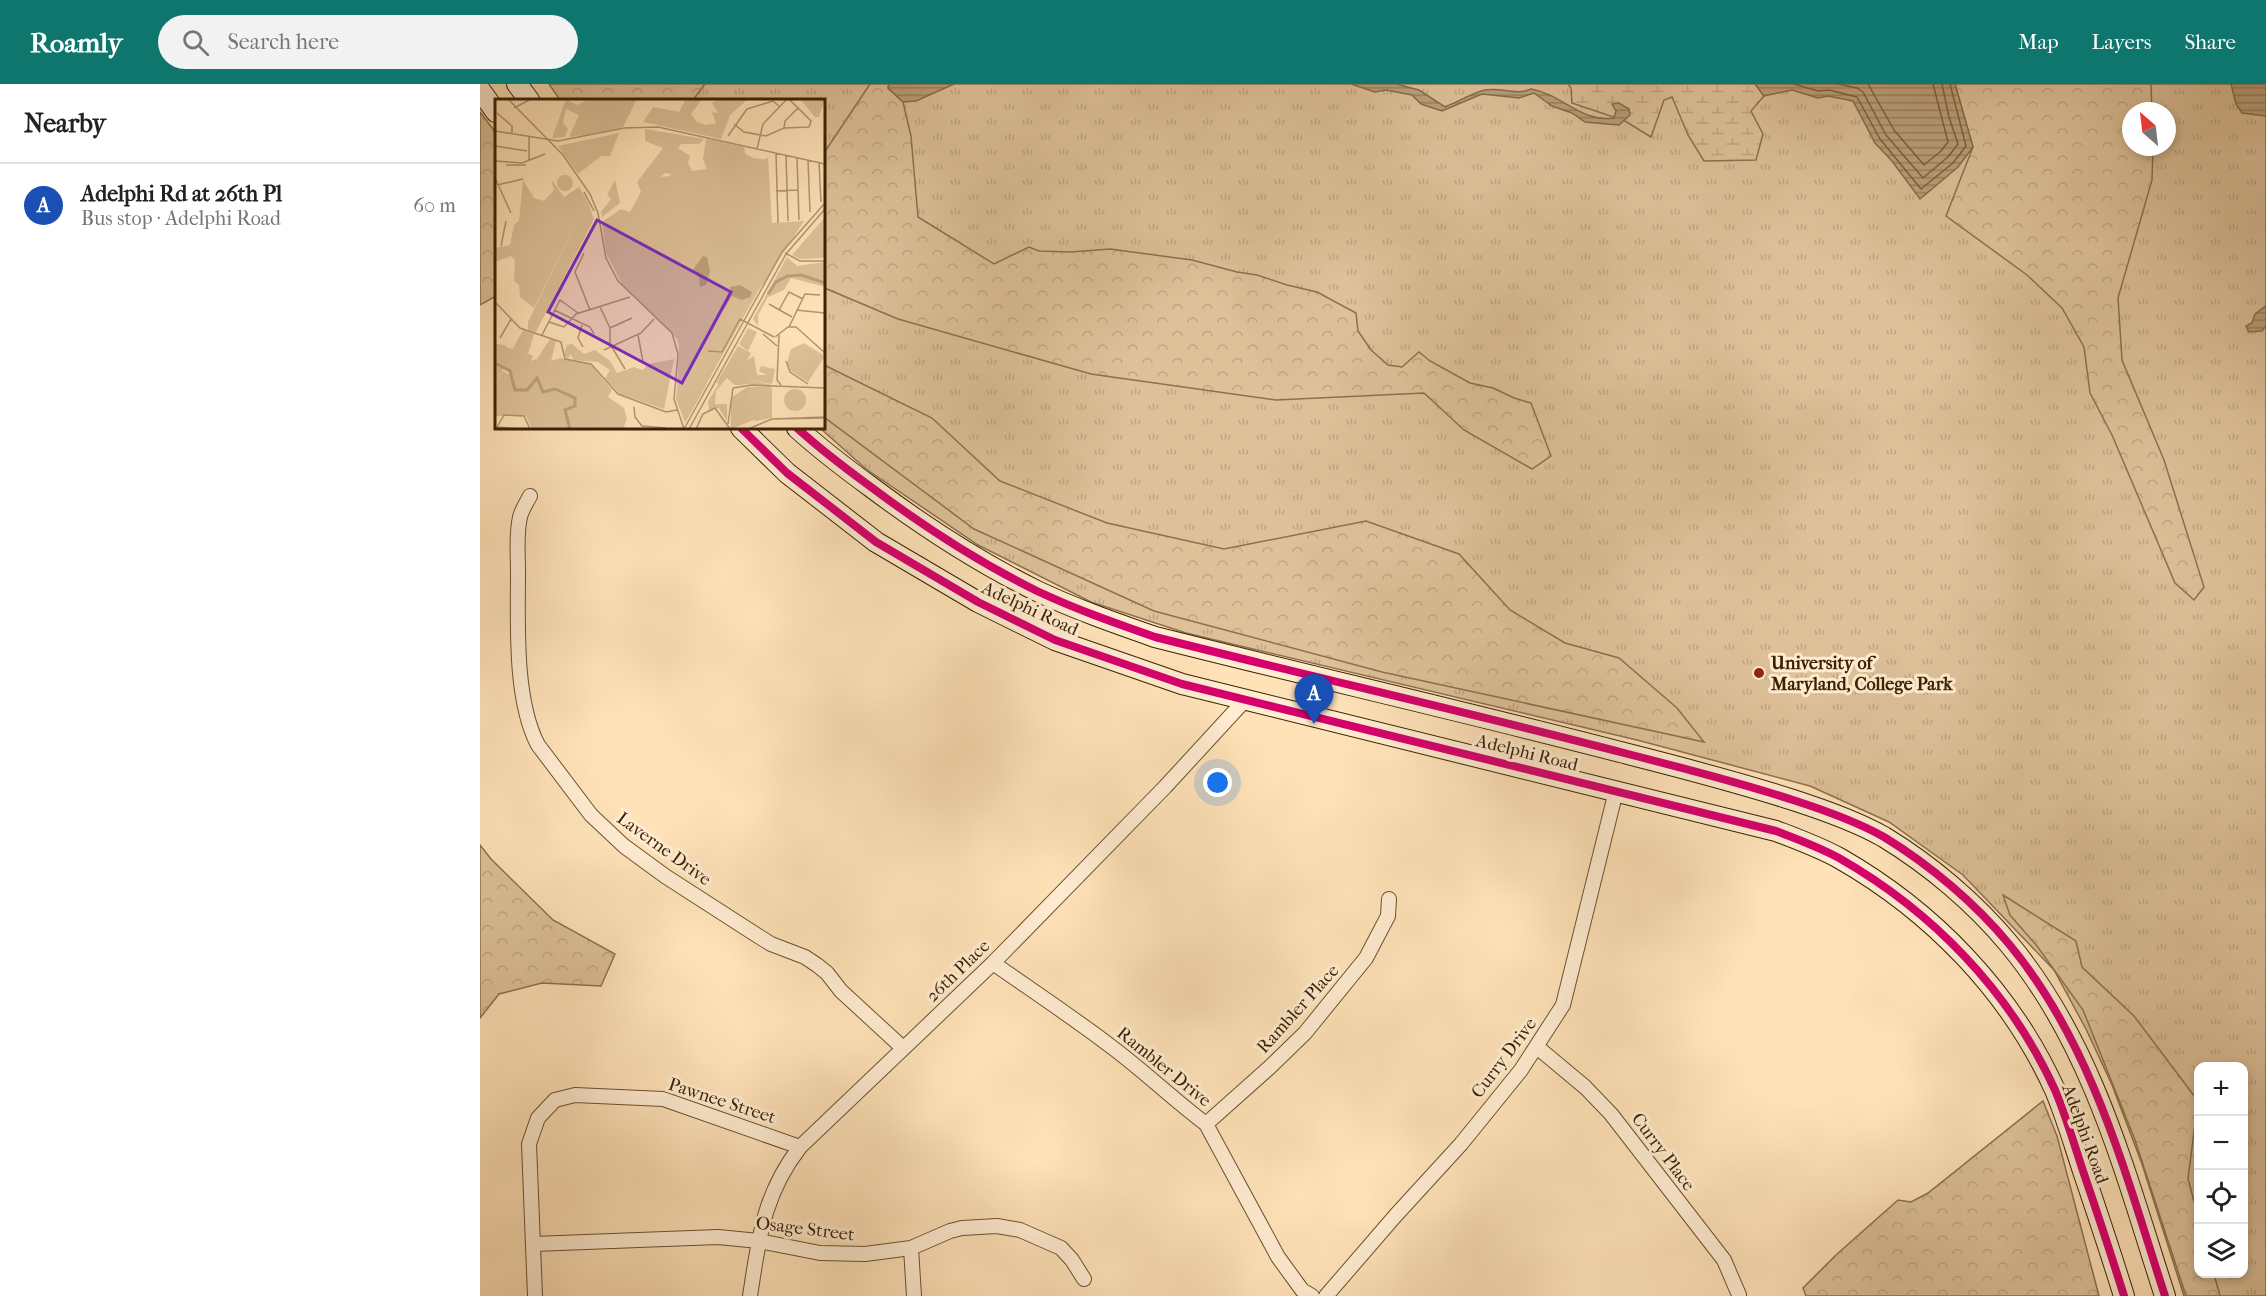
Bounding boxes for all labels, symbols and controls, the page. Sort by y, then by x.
search box [158,15,578,69]
text: Roamly [30,26,122,59]
icon: search [179,26,212,59]
text: Search here [227,29,339,55]
text: Map [2018,30,2059,54]
text: Layers [2092,30,2151,54]
text: Share [2184,30,2236,54]
inset map [495,99,825,429]
north arrow [2122,102,2176,156]
text: Nearby [24,108,106,139]
text: Adelphi Rd at 26th Pl [81,181,282,207]
text: A [37,194,50,217]
text: 60 m [413,194,456,217]
text: Bus stop · Adelphi Road [81,207,281,230]
street label: Adelphi Road [977,577,1082,641]
place label: University of Maryland, College Park [1770,653,1953,695]
marker: University of Maryland, College Park [1752,666,1766,680]
pin: A [1294,674,1334,724]
street label: Adelphi Road [1473,730,1580,776]
your location [1203,768,1232,797]
street label: Laverne Drive [613,808,715,890]
street label: 26th Place [922,935,994,1006]
street label: Rambler Place [1253,960,1343,1058]
street label: Curry Drive [1467,1014,1541,1102]
street label: Rambler Drive [1113,1023,1215,1111]
map controls [2194,1062,2248,1278]
button: + [2194,1062,2248,1116]
street label: Pawnee Street [666,1074,779,1128]
street label: Adelphi Road [2057,1080,2113,1187]
street label: Curry Place [1627,1109,1699,1195]
button: − [2194,1116,2248,1170]
button: locate [2194,1170,2248,1224]
street label: Osage Street [755,1213,856,1246]
button: layers [2194,1224,2248,1278]

